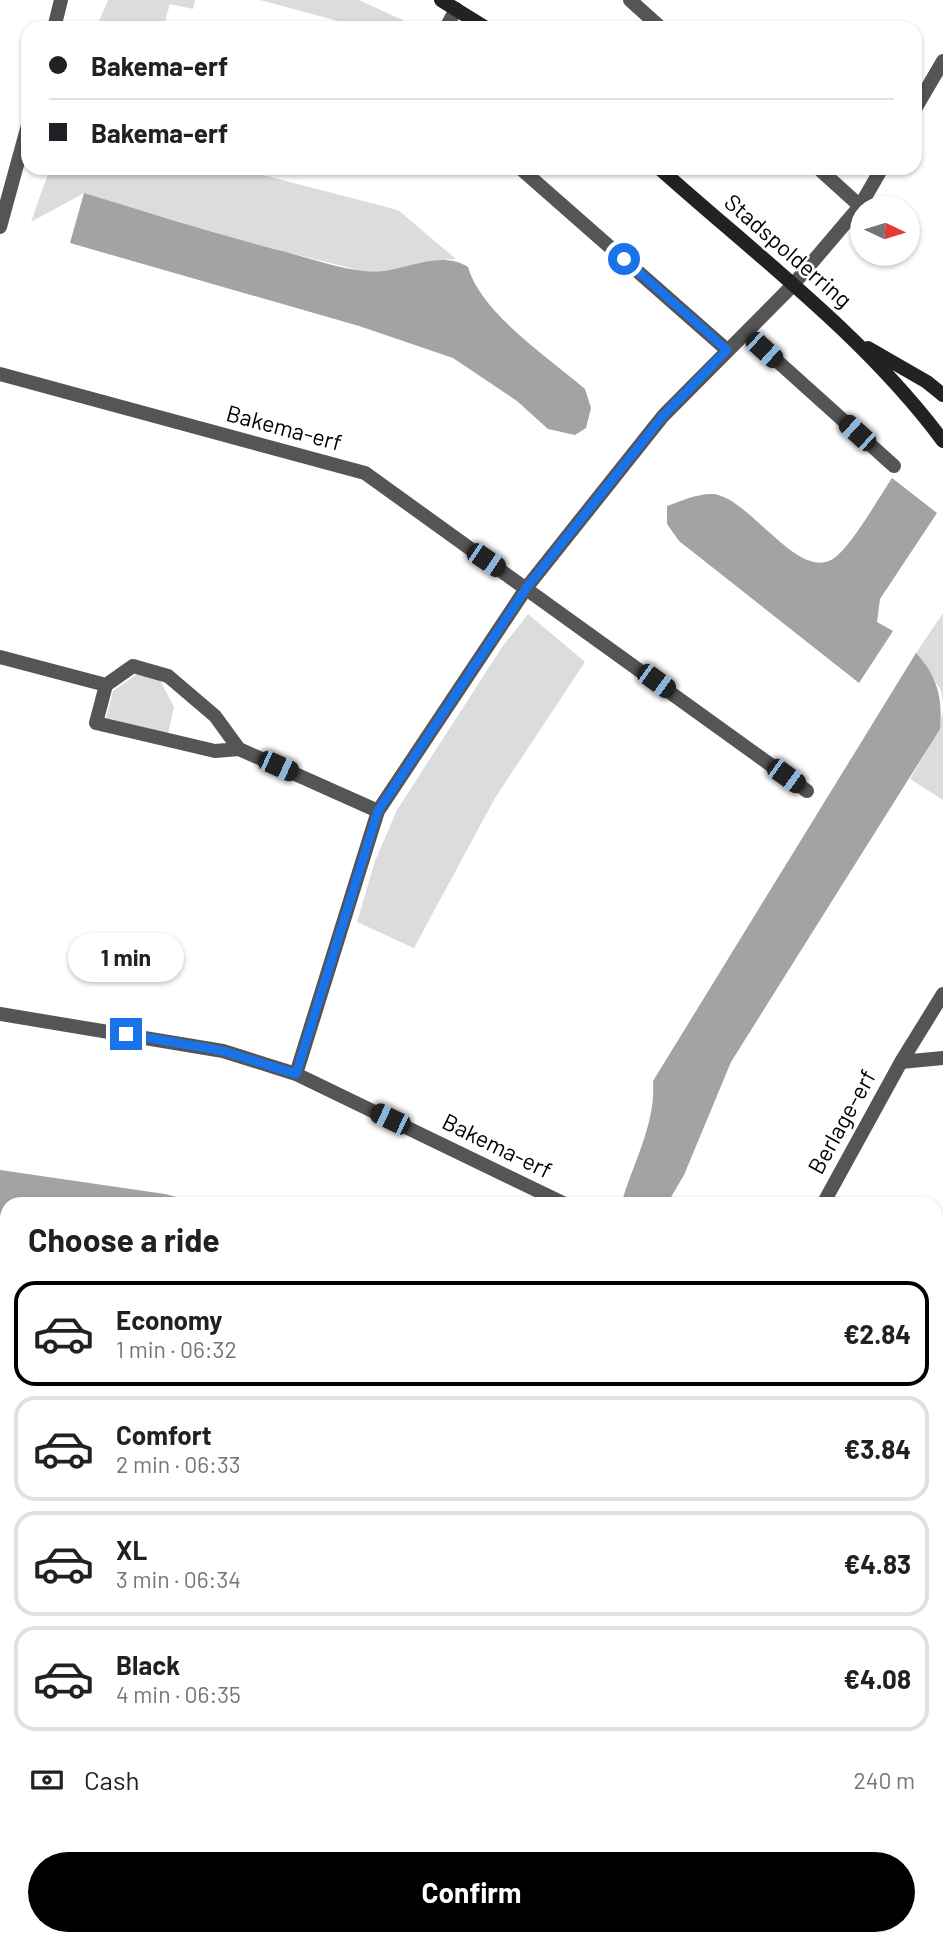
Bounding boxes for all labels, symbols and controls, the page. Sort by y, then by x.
text: Bakema-erf [91,50,228,81]
text: Bakema-erf [91,117,228,148]
street label: Stadspolderring [719,187,858,313]
north arrow [850,196,920,266]
map controls [850,196,920,266]
route start [608,243,640,275]
car [742,328,787,372]
street label: Bakema-erf [223,398,345,456]
car [835,411,880,455]
car [463,540,510,580]
car [633,660,680,702]
car [255,748,302,784]
car [763,755,810,797]
callout: 1 min [68,932,184,982]
text: 1 min [101,943,151,971]
route end [110,1018,142,1050]
street label: Berlage-erf [801,1064,881,1179]
car [367,1100,414,1138]
street label: Bakema-erf [438,1107,557,1184]
text: Choose a ride [28,1220,220,1258]
icon: car [32,1302,95,1365]
text: Economy [116,1304,222,1335]
text: €2.84 [843,1318,911,1349]
text: 1 min · 06:32 [116,1335,237,1363]
icon: car [32,1417,95,1480]
text: Comfort [116,1419,212,1450]
text: €3.84 [844,1433,911,1464]
text: 2 min · 06:33 [116,1450,241,1478]
icon: car [32,1532,95,1595]
text: XL [116,1534,147,1565]
text: €4.83 [844,1548,911,1579]
text: 3 min · 06:34 [116,1565,241,1593]
icon: car [32,1647,95,1710]
text: Black [116,1649,180,1680]
text: €4.08 [844,1663,911,1694]
text: 4 min · 06:35 [116,1680,241,1708]
icon: cash [28,1761,66,1799]
text: Cash [84,1764,139,1795]
text: 240 m [853,1766,915,1794]
button: Confirm [28,1852,915,1932]

